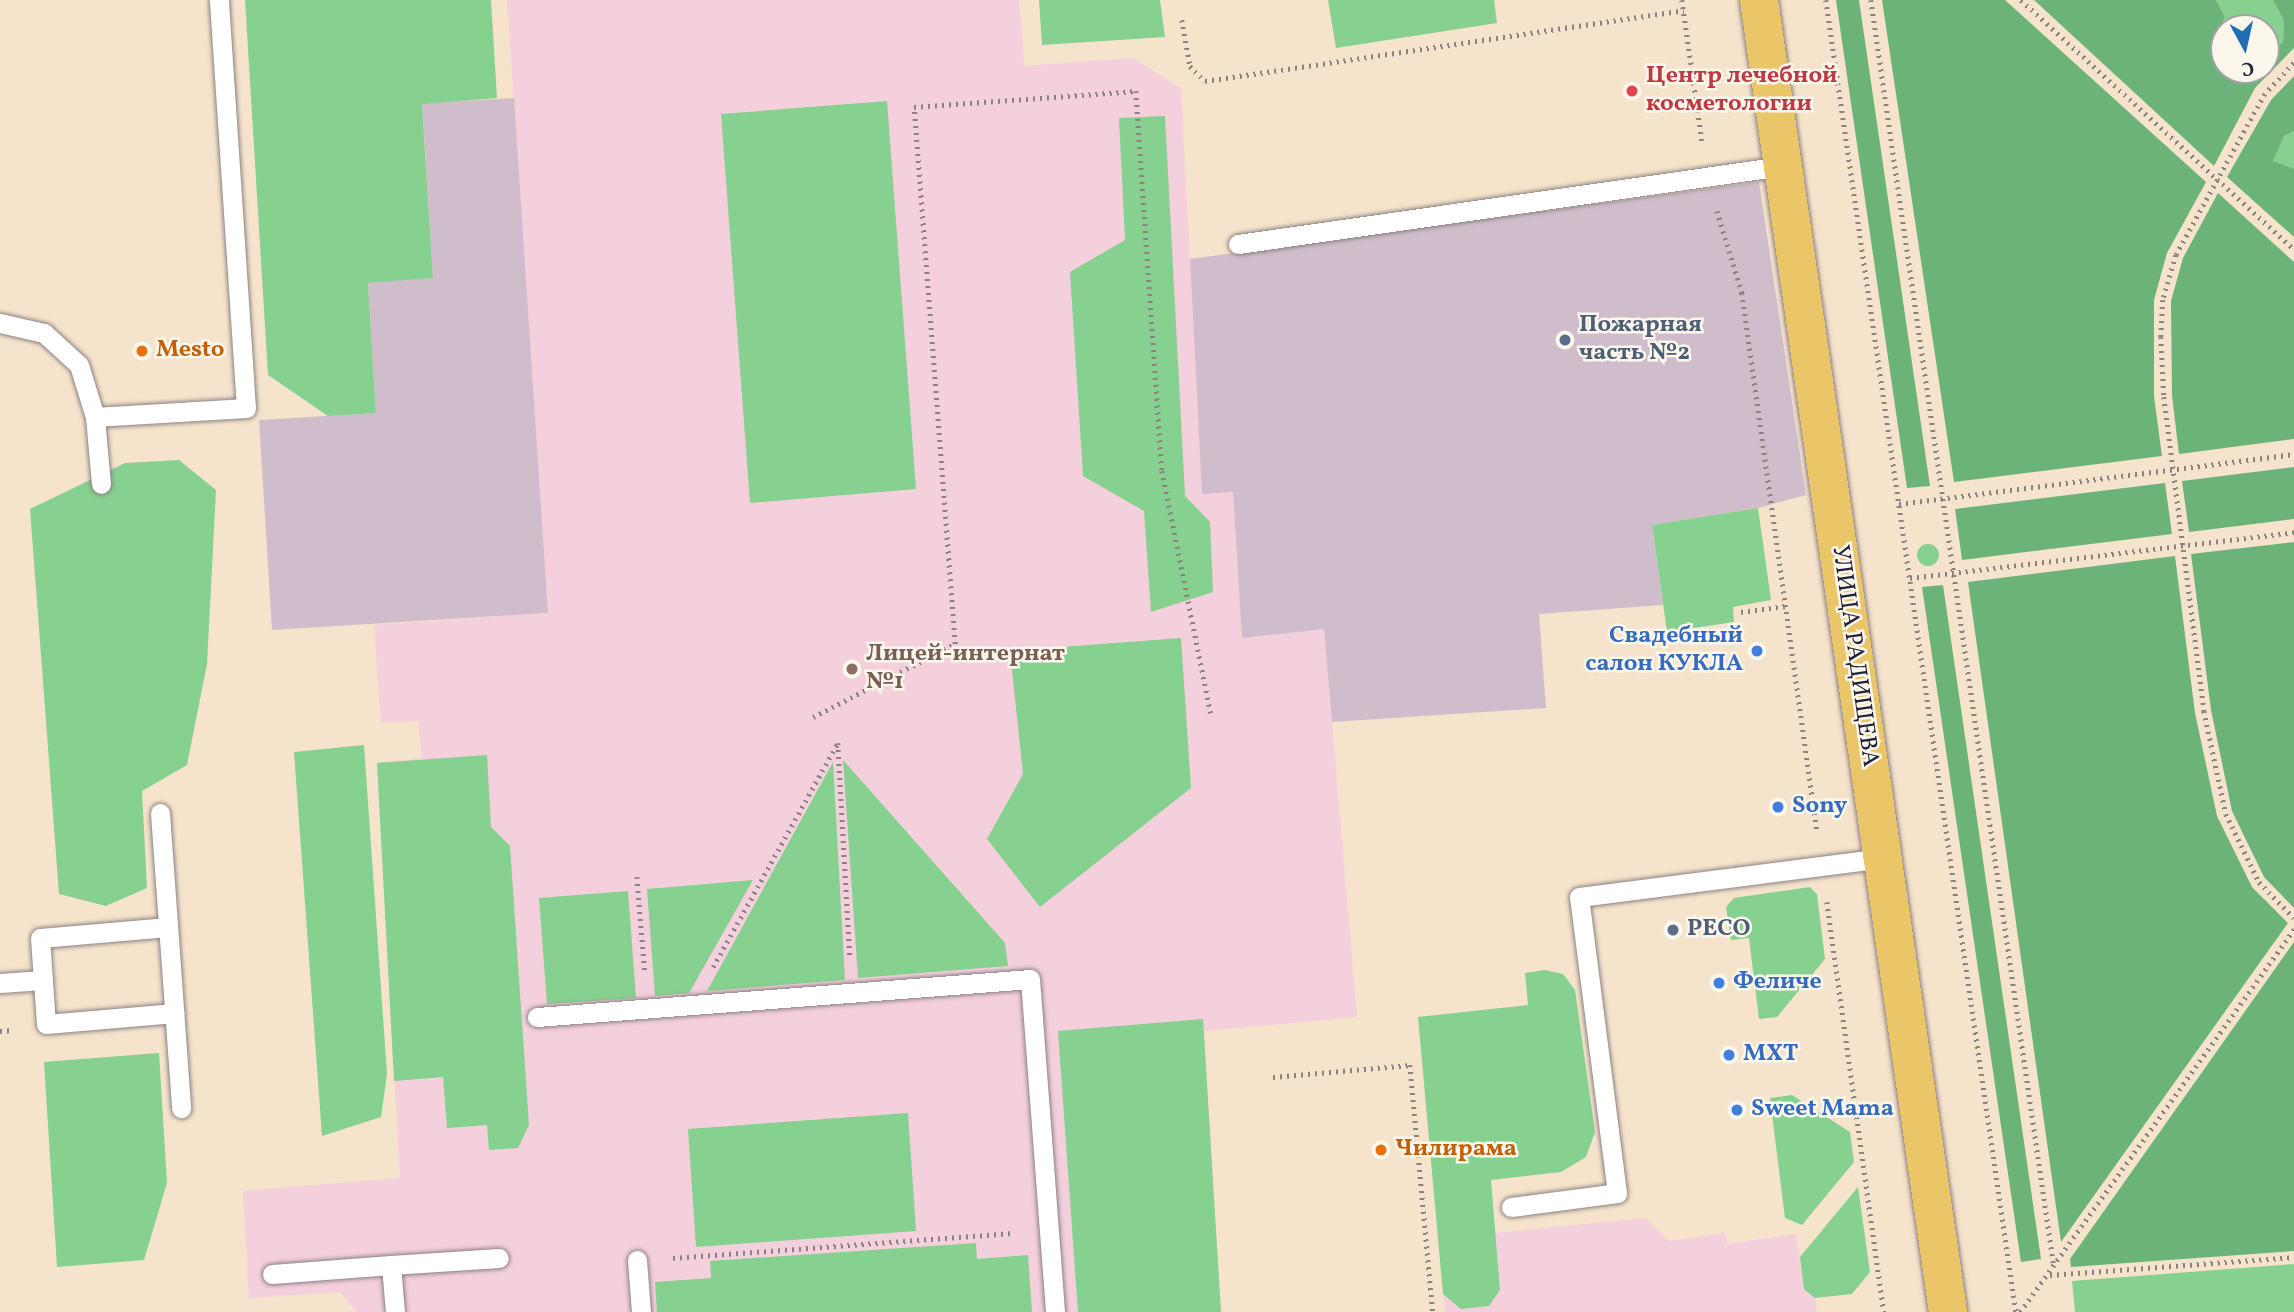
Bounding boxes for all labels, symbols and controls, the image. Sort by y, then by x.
north arrow [2210,14,2280,84]
text: С [2240,54,2256,82]
place label: Центр лечебной косметологии [1646,63,1837,119]
marker: Центр лечебной косметологии [1624,83,1640,99]
place label: Пожарная часть №2 [1579,312,1702,368]
marker: Пожарная часть №2 [1557,332,1573,348]
place label: Mesto [156,337,225,365]
marker: Mesto [134,343,150,359]
street label: УЛИЦА РАДИЩЕВА [1824,543,1884,769]
place label: Свадебный салон КУКЛА [1585,623,1743,679]
place label: Лицей-интернат №1 [866,641,1065,697]
marker: Свадебный салон КУКЛА [1749,643,1765,659]
marker: Лицей-интернат №1 [844,661,860,677]
place label: Sony [1792,793,1847,821]
marker: Sony [1770,799,1786,815]
place label: РЕСО [1687,916,1750,944]
marker: РЕСО [1665,922,1681,938]
place label: Феличе [1733,969,1822,997]
marker: Феличе [1711,975,1727,991]
place label: MXT [1743,1041,1798,1069]
marker: MXT [1721,1047,1737,1063]
place label: Sweet Mama [1751,1096,1894,1124]
marker: Sweet Mama [1729,1102,1745,1118]
place label: Чилирама [1395,1136,1517,1164]
marker: Чилирама [1373,1142,1389,1158]

